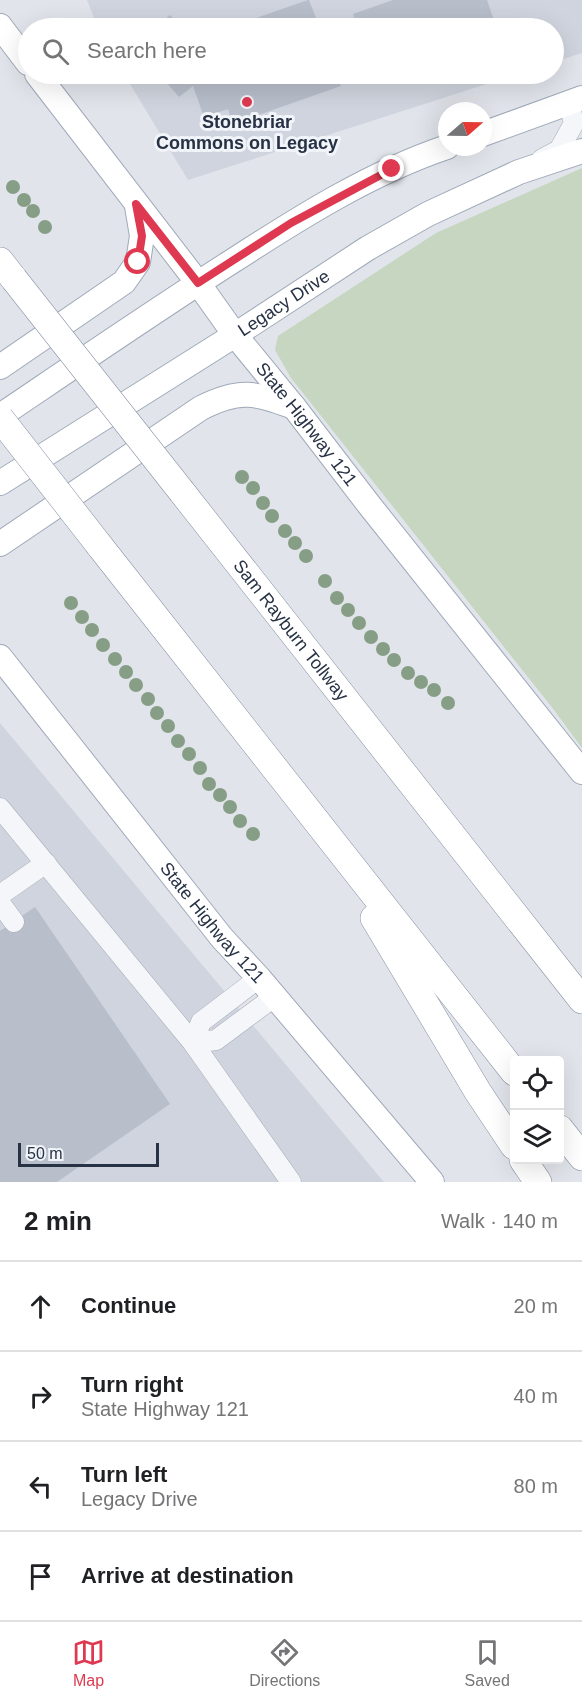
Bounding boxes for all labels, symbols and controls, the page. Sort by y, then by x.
search box [18,18,564,84]
icon: search [39,35,72,68]
text: Search here [87,38,207,63]
marker: Stonebriar Commons on Legacy [240,95,254,109]
north arrow [438,102,492,156]
place label: Stonebriar Commons on Legacy [156,112,338,153]
route end [378,155,404,181]
route start [124,248,150,274]
street label: Legacy Drive [234,266,333,340]
street label: State Highway 121 [252,359,361,490]
street label: Sam Rayburn Tollway [229,556,353,705]
street label: State Highway 121 [156,858,268,987]
map controls [510,1056,564,1164]
button: locate [510,1056,564,1110]
button: layers [510,1110,564,1164]
scale bar [18,1140,159,1168]
text: 50 m [27,1145,63,1162]
text: 2 min [24,1206,92,1236]
text: Walk · 140 m [441,1210,558,1232]
icon: ahead [24,1290,57,1323]
text: Continue [81,1293,176,1318]
text: 20 m [514,1295,558,1317]
text: Turn right [81,1372,183,1397]
icon: right [24,1380,57,1413]
text: 40 m [514,1385,558,1407]
text: State Highway 121 [81,1398,249,1420]
text: Turn left [81,1462,167,1487]
icon: left [24,1470,57,1503]
text: 80 m [514,1475,558,1497]
text: Legacy Drive [81,1488,198,1510]
icon: arrive [24,1560,57,1593]
text: Arrive at destination [81,1563,294,1588]
tab: Map [72,1636,105,1690]
tab: Directions [249,1636,320,1690]
tab: Saved [465,1636,510,1690]

